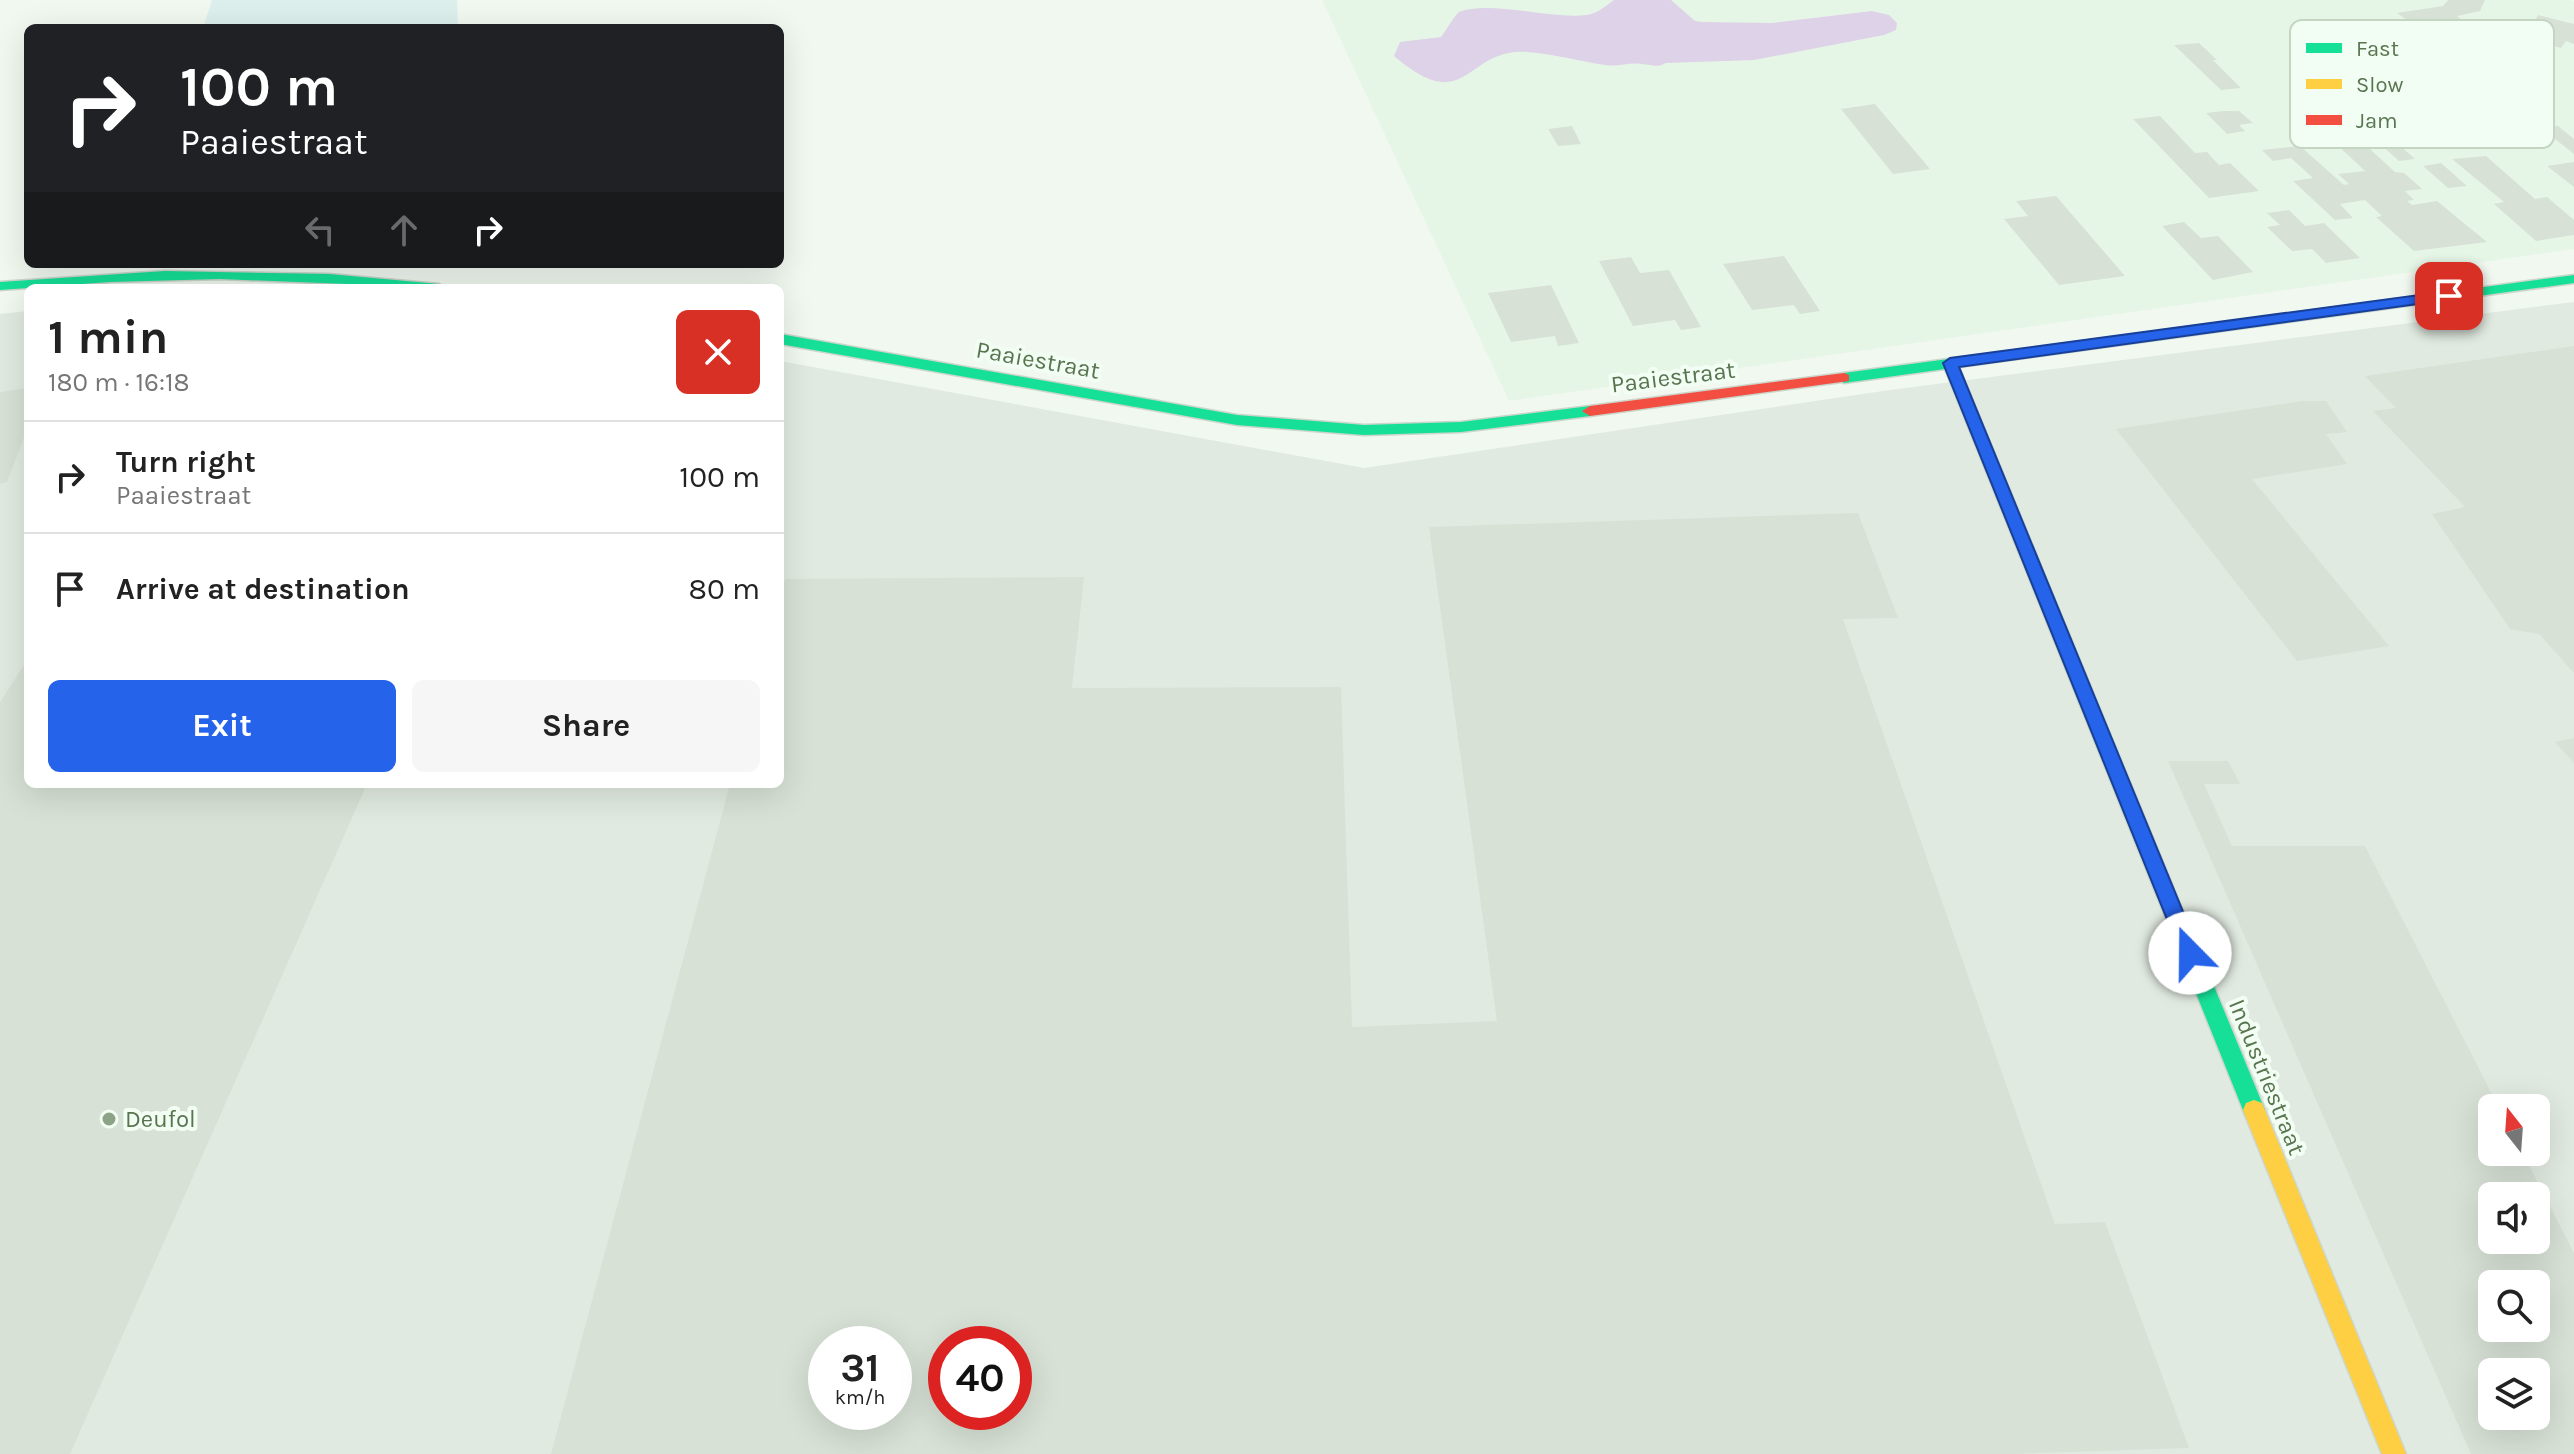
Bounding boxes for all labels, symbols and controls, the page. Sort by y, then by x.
legend [2290,20,2554,148]
text: Fast [2356,36,2399,62]
text: 100 m [180,54,338,119]
icon: right [48,56,152,160]
text: Slow [2356,72,2403,98]
text: Jam [2356,108,2398,134]
text: Paaiestraat [180,121,367,163]
icon: left [298,208,342,252]
icon: ahead [382,208,426,252]
icon: right [466,208,510,252]
pin [2415,262,2483,330]
icon: arrive [2427,274,2471,318]
text: 1 min [48,309,168,365]
button: close [676,310,760,394]
street label: Paaiestraat [974,335,1102,385]
street label: Paaiestraat [1609,355,1737,399]
text: 180 m · 16:18 [48,367,190,398]
text: Turn right [116,444,256,480]
icon: right [48,455,92,499]
text: 100 m [679,459,760,495]
text: Paaiestraat [116,480,251,511]
icon: arrive [48,567,92,611]
text: Arrive at destination [116,571,410,607]
text: 80 m [689,571,760,607]
button: Exit [48,680,396,772]
button: Share [412,680,760,772]
position arrow [2148,911,2232,995]
street label: Industriestraat [2223,995,2311,1159]
north arrow [2478,1094,2550,1166]
map controls [2478,1094,2550,1430]
place label: Deufol [125,1105,196,1133]
marker: Deufol [100,1110,118,1128]
button: sound [2478,1182,2550,1254]
button: search [2478,1270,2550,1342]
speed limit sign: 40 [928,1326,1032,1430]
text: 31 [840,1344,880,1391]
button: layers [2478,1358,2550,1430]
text: km/h [835,1386,885,1409]

